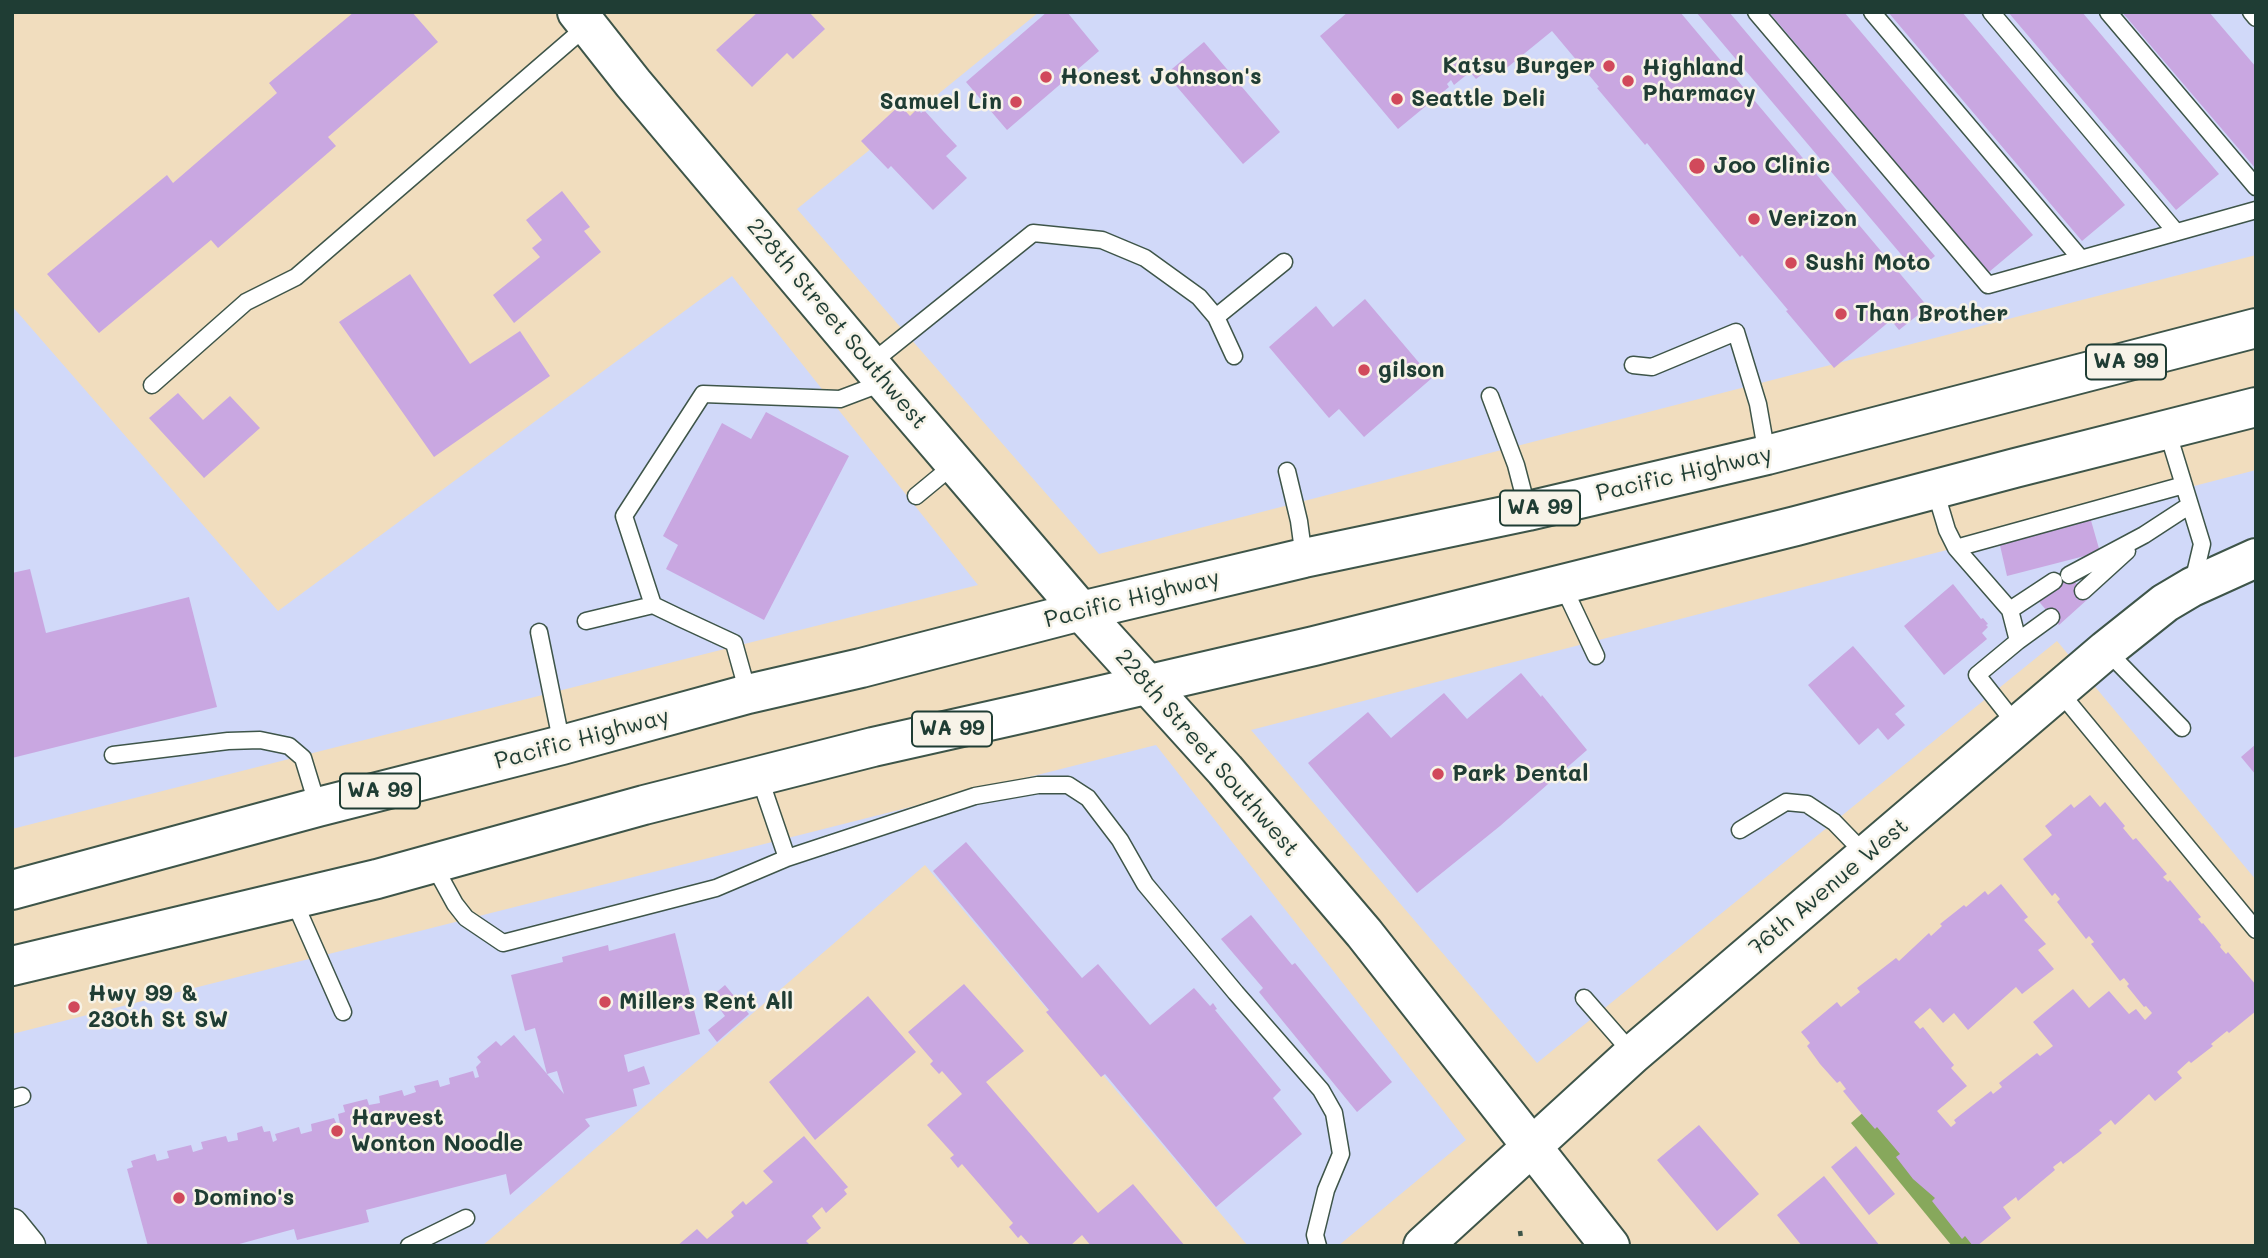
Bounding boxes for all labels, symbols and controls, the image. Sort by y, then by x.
place label: Katsu Burger [1442,52,1595,80]
place label: Highland Pharmacy [1642,54,1756,108]
marker: Katsu Burger [1601,58,1617,74]
place label: Honest Johnson's [1060,63,1262,91]
marker: Honest Johnson's [1038,69,1054,85]
marker: Highland Pharmacy [1620,73,1636,89]
place label: Seattle Deli [1411,85,1546,113]
place label: Samuel Lin [880,88,1002,116]
marker: Seattle Deli [1389,91,1405,107]
marker: Samuel Lin [1008,94,1024,110]
place label: Joo Clinic [1713,152,1830,180]
marker: Joo Clinic [1687,156,1707,176]
place label: Verizon [1768,205,1857,233]
marker: Verizon [1746,211,1762,227]
street label: 228th Street Southwest [741,213,933,435]
place label: Sushi Moto [1805,249,1930,277]
marker: Sushi Moto [1783,255,1799,271]
place label: Than Brother [1855,300,2008,328]
marker: Than Brother [1833,306,1849,322]
road number: WA 99 [2086,344,2166,380]
place label: gilson [1378,356,1444,384]
marker: gilson [1356,362,1372,378]
street label: Pacific Highway [1593,440,1775,508]
road number: WA 99 [1500,490,1580,526]
street label: Pacific Highway [1041,564,1223,634]
street label: 228th Street Southwest [1109,643,1305,863]
street label: Pacific Highway [492,702,672,776]
road number: WA 99 [912,712,992,746]
place label: Park Dental [1452,760,1588,788]
marker: Park Dental [1430,766,1446,782]
road number: WA 99 [340,774,420,808]
street label: 76th Avenue West [1744,812,1914,962]
place label: Hwy 99 & 230th St SW [88,980,228,1034]
place label: Millers Rent All [619,988,793,1016]
marker: Millers Rent All [597,994,613,1010]
marker: Hwy 99 & 230th St SW [66,999,82,1015]
place label: Harvest Wonton Noodle [351,1104,523,1158]
marker: Harvest Wonton Noodle [329,1123,345,1139]
place label: Domino's [193,1184,294,1212]
marker: Domino's [171,1190,187,1206]

